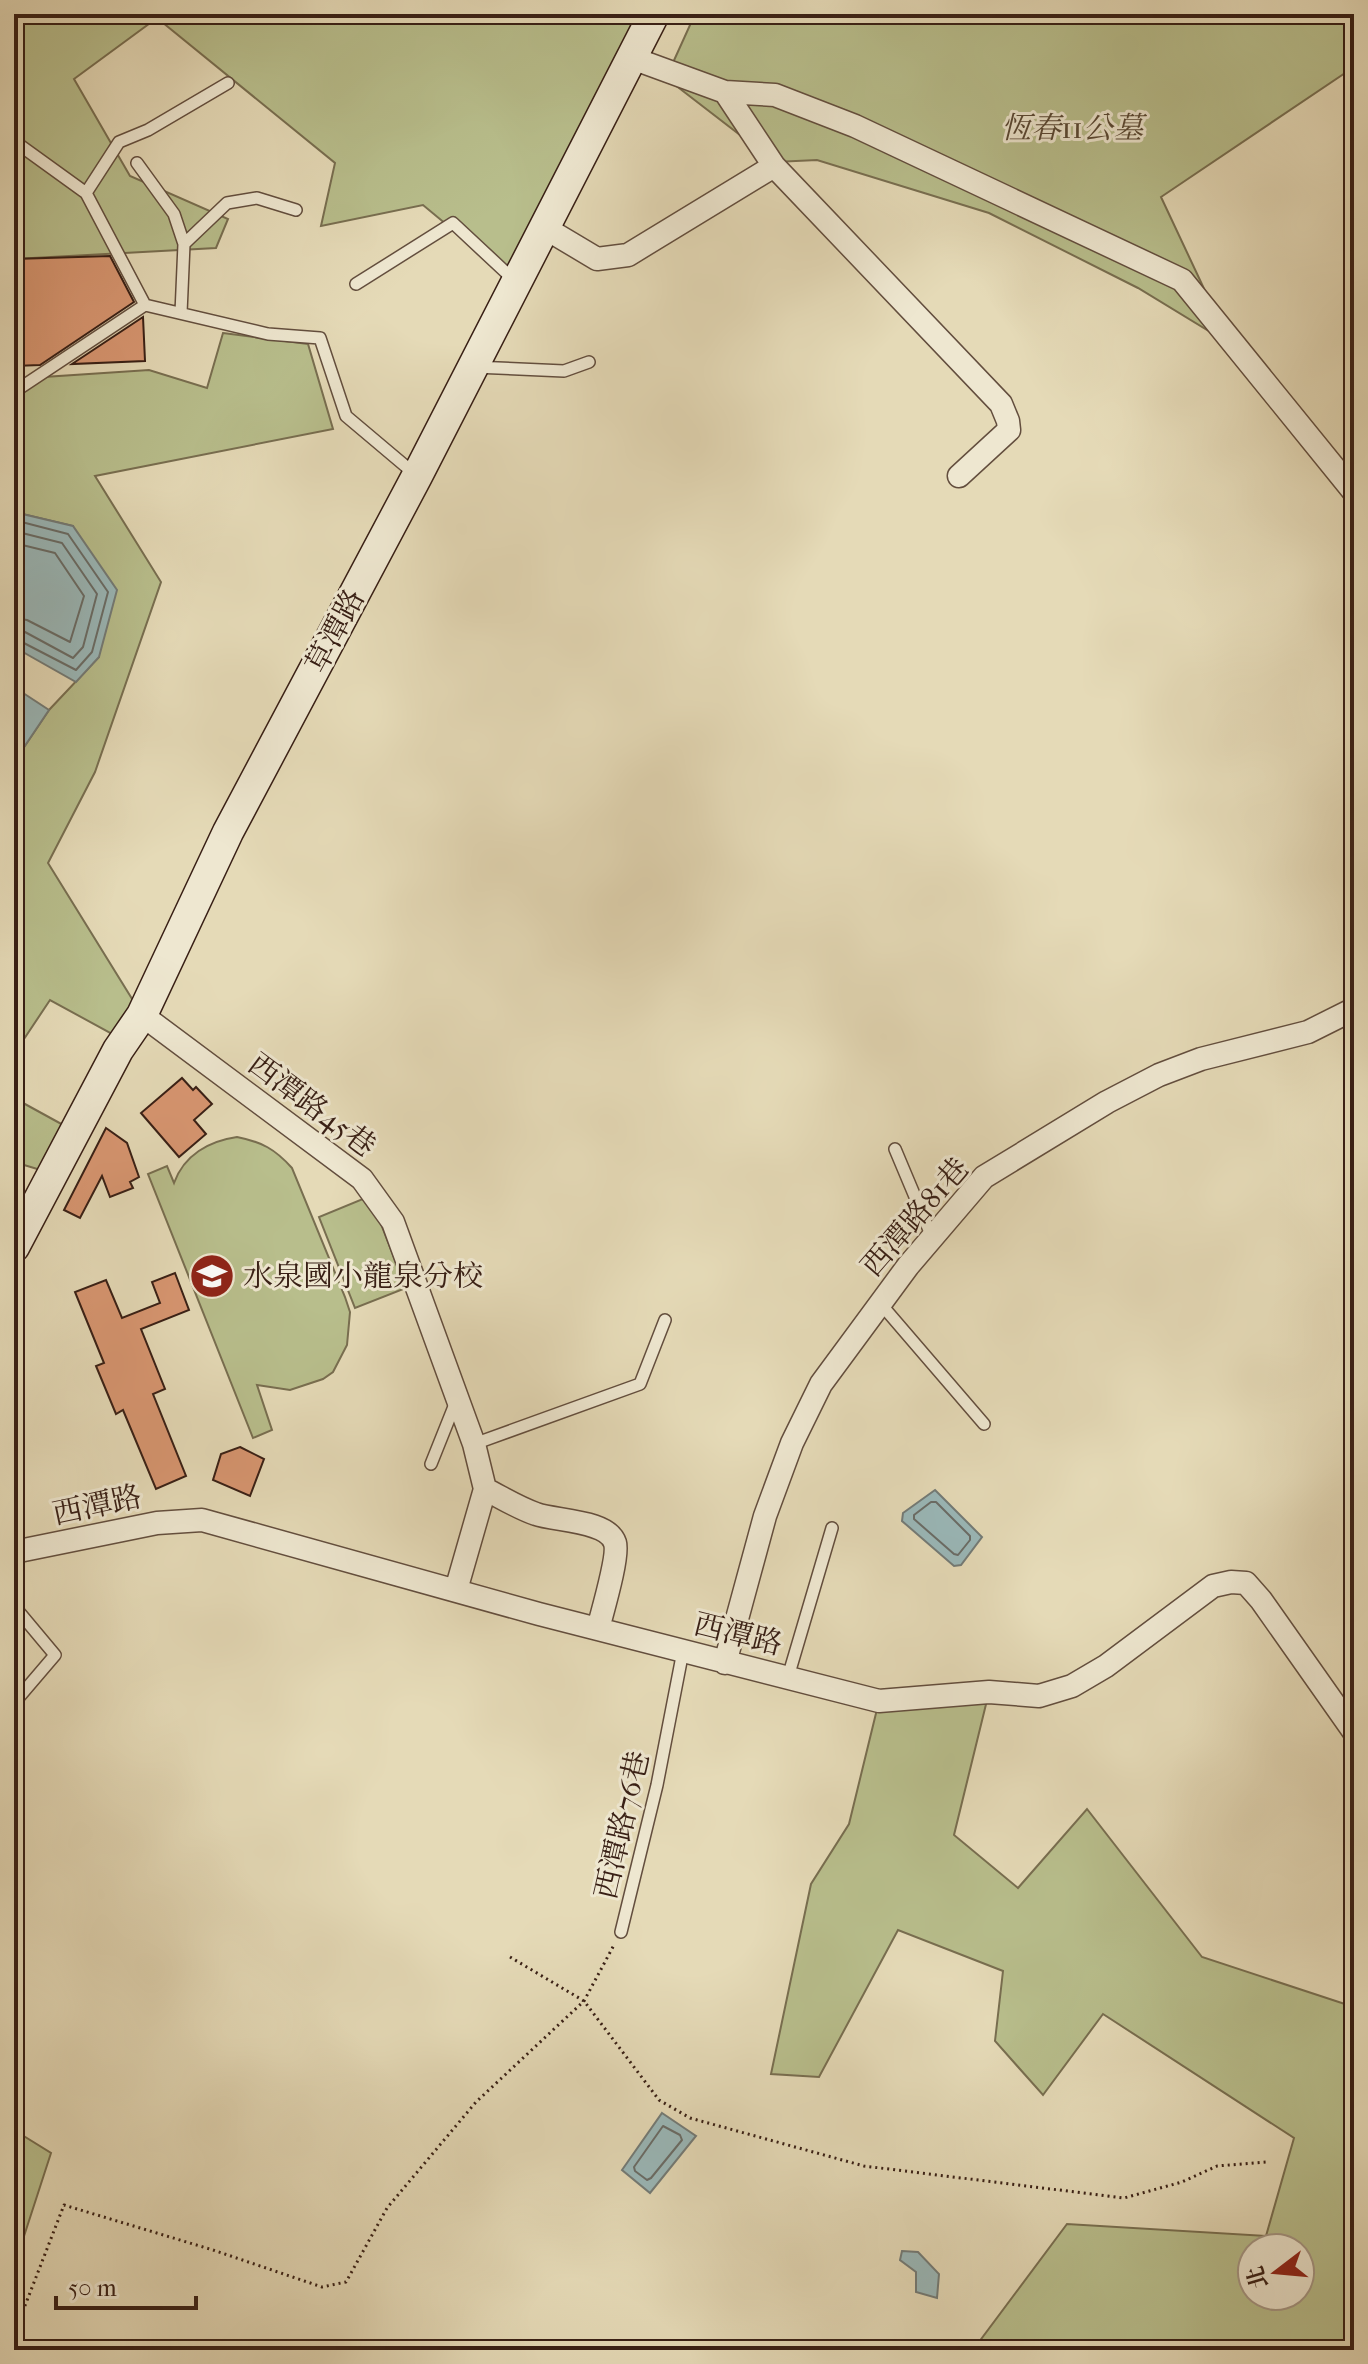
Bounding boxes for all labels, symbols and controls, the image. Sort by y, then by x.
park label: 恆春11公墓 [1001,111,1148,146]
street label: 草潭路 [299,583,372,679]
street label: 西潭路45巷 [241,1046,382,1164]
street label: 西潭路81巷 [854,1151,976,1284]
school or university icon: 水泉國小龍泉分校 [188,1252,236,1300]
place label: 水泉國小龍泉分校 [243,1259,483,1294]
street label: 西潭路 [49,1479,145,1532]
street label: 西潭路 [690,1607,786,1662]
street label: 西潭路76巷 [588,1748,656,1902]
north arrow [1236,2232,1316,2312]
scale bar [56,2260,196,2310]
text: 北 [1242,2263,1273,2291]
text: 50 m [68,2274,117,2302]

